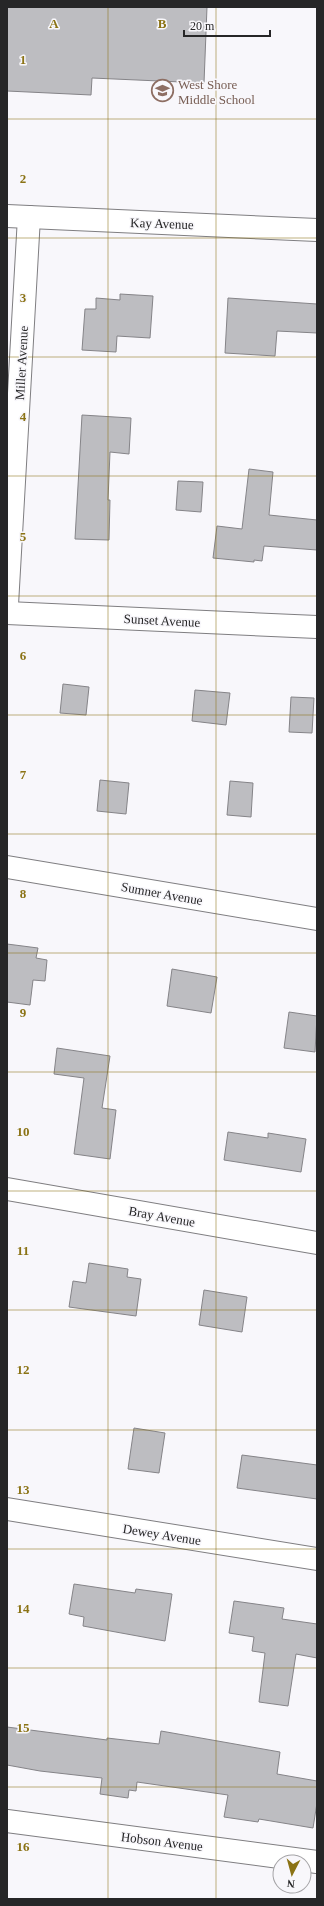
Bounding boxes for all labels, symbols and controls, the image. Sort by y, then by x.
scale bar [184,12,270,38]
text: A [49,16,59,31]
text: B [158,16,167,31]
text: 20 m [190,19,215,33]
text: 1 [20,52,26,67]
place label: West Shore Middle School [178,77,255,107]
school or university icon: West Shore Middle School [149,78,175,104]
text: 2 [20,171,26,186]
street label: Kay Avenue [130,215,194,232]
text: 3 [20,290,27,305]
street label: Miller Avenue [12,325,31,401]
text: 4 [20,409,27,424]
text: 5 [20,529,27,544]
street label: Sunset Avenue [123,611,201,630]
text: 6 [20,648,27,663]
text: 7 [20,767,27,782]
street label: Sumner Avenue [120,879,204,908]
text: 8 [20,886,27,901]
text: 9 [20,1005,27,1020]
text: 10 [17,1124,30,1139]
street label: Bray Avenue [127,1203,197,1230]
text: 11 [17,1243,29,1258]
text: 12 [17,1362,30,1377]
text: 13 [17,1482,30,1497]
street label: Dewey Avenue [122,1521,202,1548]
text: 14 [17,1601,30,1616]
text: 15 [17,1720,30,1735]
street label: Hobson Avenue [120,1829,204,1854]
text: 16 [17,1839,30,1854]
north arrow [272,1854,312,1894]
text: N [286,1878,296,1890]

